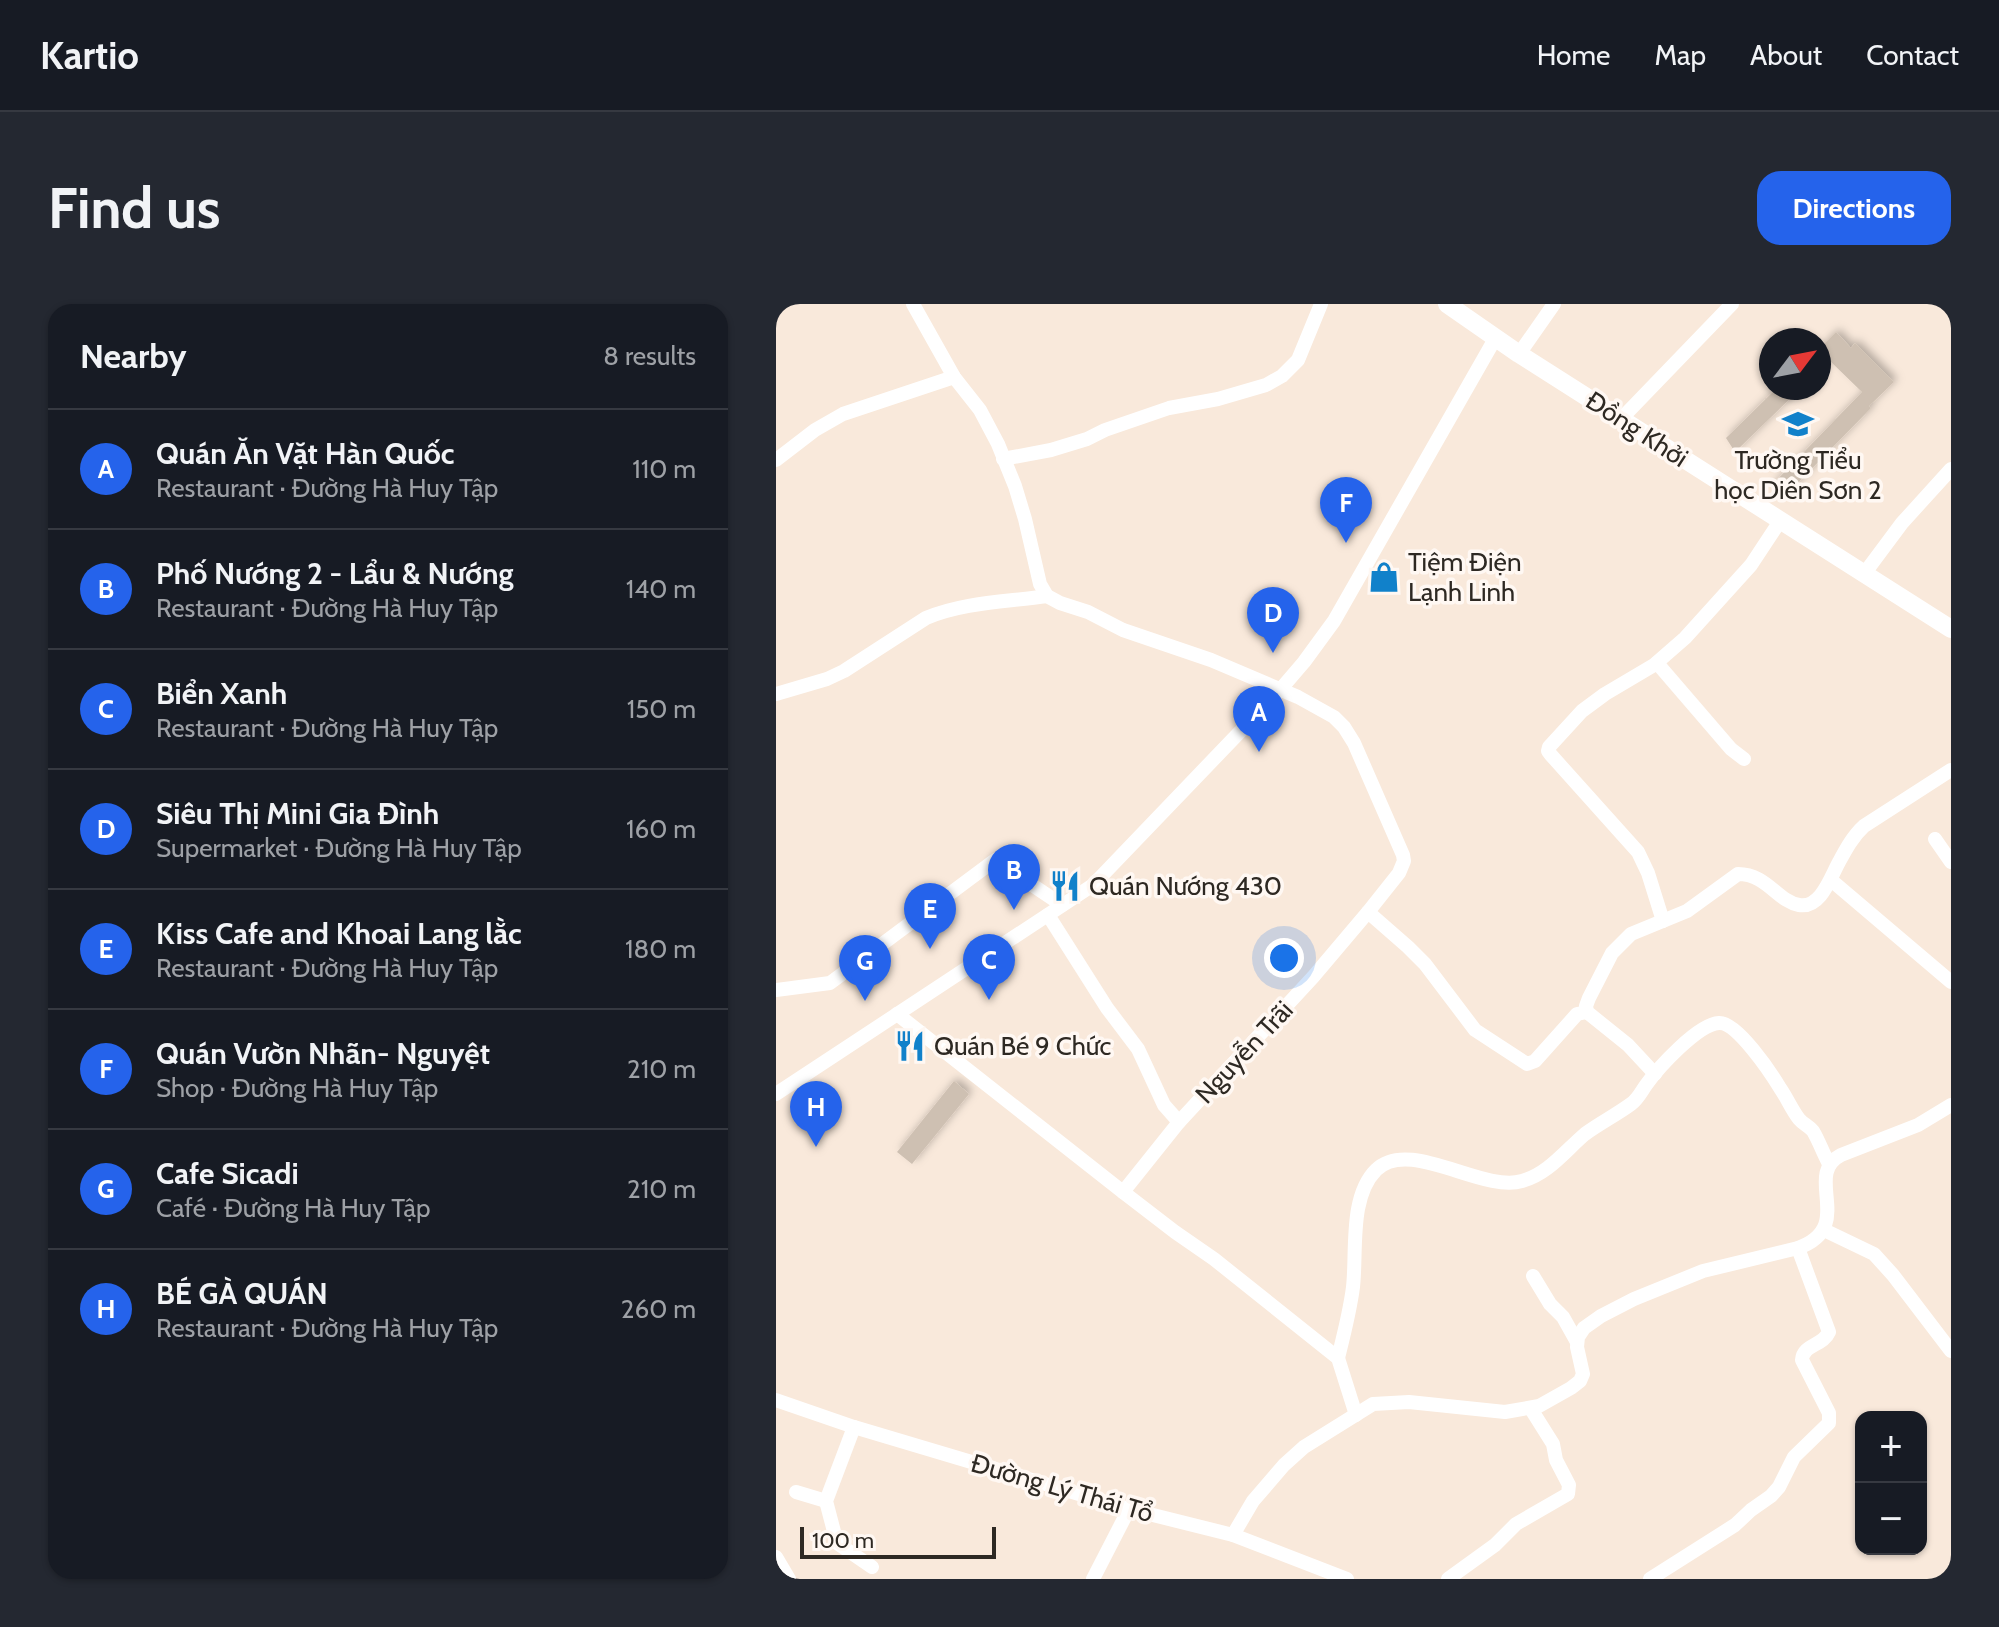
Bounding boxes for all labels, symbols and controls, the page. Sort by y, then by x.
text: Kartio [40,32,139,79]
text: Home [1537,38,1610,72]
text: Map [1654,38,1706,72]
text: About [1750,38,1822,72]
text: Contact [1866,38,1959,72]
button: Directions [1757,171,1951,245]
text: Find us [48,174,221,242]
north arrow [1759,328,1831,400]
text: Nearby [80,335,187,377]
text: 8 results [603,340,696,372]
street label: Đồng Khởi [1580,384,1694,474]
school or university icon: Trường Tiểu học Diên Sơn 2 [1781,407,1815,441]
text: Quán Ăn Vặt Hàn Quốc [156,435,454,472]
place label: Trường Tiểu học Diên Sơn 2 [1714,444,1882,506]
text: A [98,453,114,485]
text: 110 m [632,453,696,485]
text: Restaurant · Đường Hà Huy Tập [156,472,498,504]
pin: F [1320,477,1372,543]
place label: Tiệm Điện Lạnh Linh [1408,546,1521,608]
text: Phố Nướng 2 - Lẩu & Nướng [156,555,514,592]
shop icon: Tiệm Điện Lạnh Linh [1367,560,1401,594]
text: B [98,573,114,605]
text: 140 m [626,573,696,605]
pin: D [1247,587,1299,653]
text: Restaurant · Đường Hà Huy Tập [156,592,498,624]
text: Biển Xanh [156,675,287,712]
pin: A [1233,686,1285,752]
text: C [98,693,114,725]
text: 150 m [627,693,696,725]
text: Restaurant · Đường Hà Huy Tập [156,712,498,744]
text: Siêu Thị Mini Gia Đình [156,795,439,832]
text: D [97,813,115,845]
text: 160 m [626,813,696,845]
text: Supermarket · Đường Hà Huy Tập [156,832,522,864]
pin: B [988,844,1040,910]
restaurant icon: Quán Nướng 430 [1048,869,1082,903]
place label: Quán Nướng 430 [1089,870,1282,902]
pin: E [904,883,956,949]
text: Kiss Cafe and Khoai Lang lằc [156,915,522,952]
text: E [99,933,113,965]
text: 180 m [625,933,696,965]
pin: C [963,934,1015,1000]
pin: G [839,935,891,1001]
your location [1264,938,1304,978]
text: Restaurant · Đường Hà Huy Tập [156,952,498,984]
street label: Nguyễn Trãi [1188,994,1300,1110]
restaurant icon: Quán Bé 9 Chức [893,1029,927,1063]
place label: Quán Bé 9 Chức [934,1030,1111,1062]
text: Quán Vườn Nhãn- Nguyệt [156,1035,490,1072]
text: F [99,1053,113,1085]
text: 210 m [627,1053,696,1085]
text: Shop · Đường Hà Huy Tập [156,1072,438,1104]
pin: H [790,1081,842,1147]
text: Cafe Sicadi [156,1155,299,1192]
text: G [97,1173,115,1205]
text: 210 m [627,1173,696,1205]
text: Café · Đường Hà Huy Tập [156,1192,430,1224]
text: BÉ GÀ QUÁN [156,1275,328,1312]
text: H [97,1293,115,1325]
text: 260 m [621,1293,696,1325]
text: Restaurant · Đường Hà Huy Tập [156,1312,498,1344]
map controls [1855,1411,1927,1555]
button: + [1855,1411,1927,1483]
street label: Đường Lý Thái Tổ [967,1447,1157,1529]
button: − [1855,1483,1927,1555]
scale bar [800,1523,996,1559]
text: 100 m [812,1527,874,1554]

